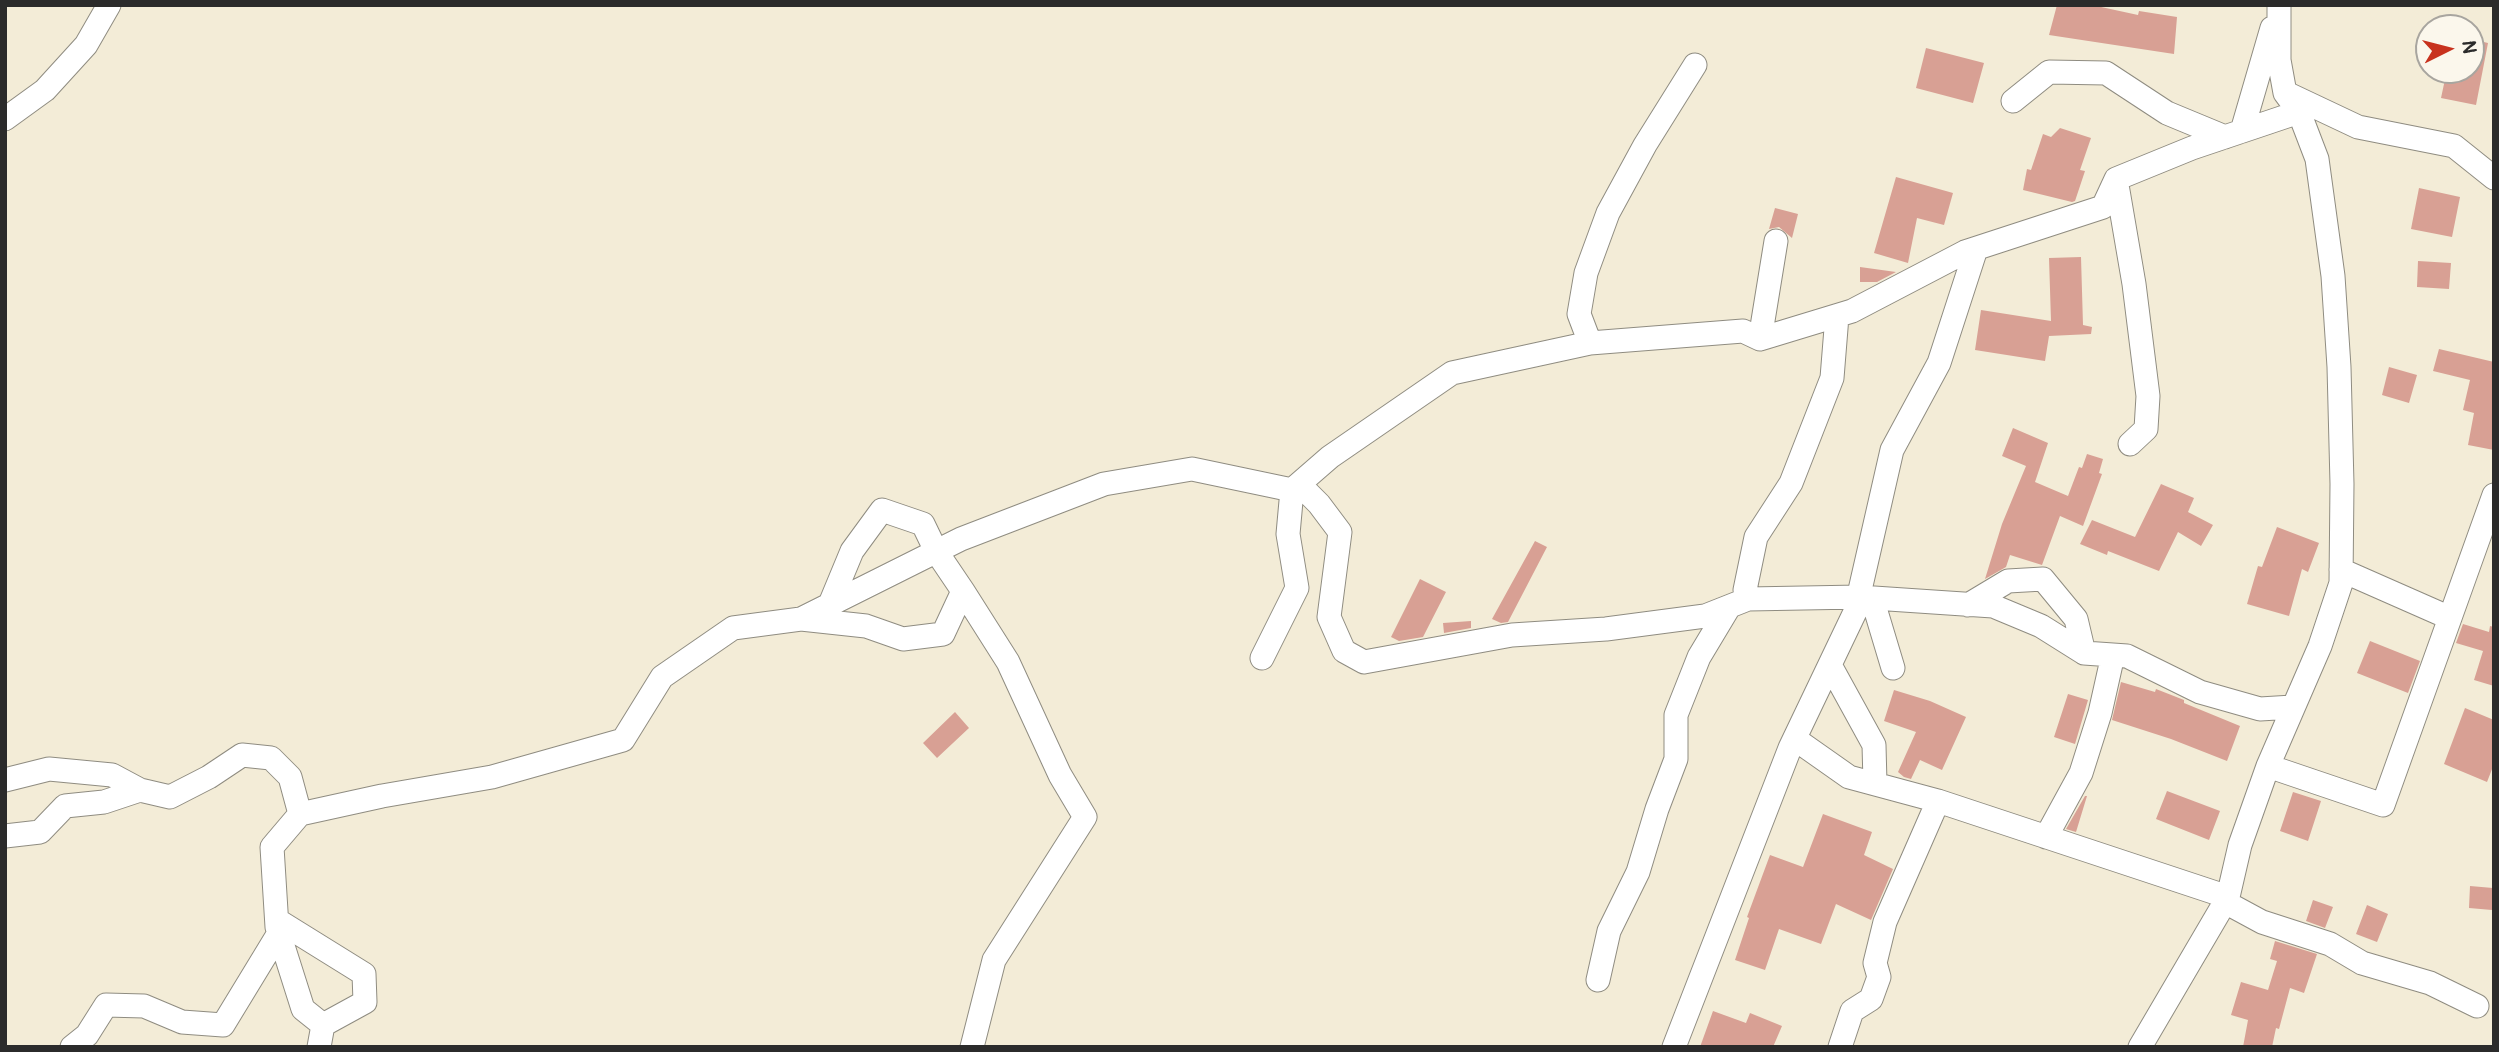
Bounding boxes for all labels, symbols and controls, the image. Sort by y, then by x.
north arrow [2415,14,2485,84]
text: N [2456,39,2482,55]

